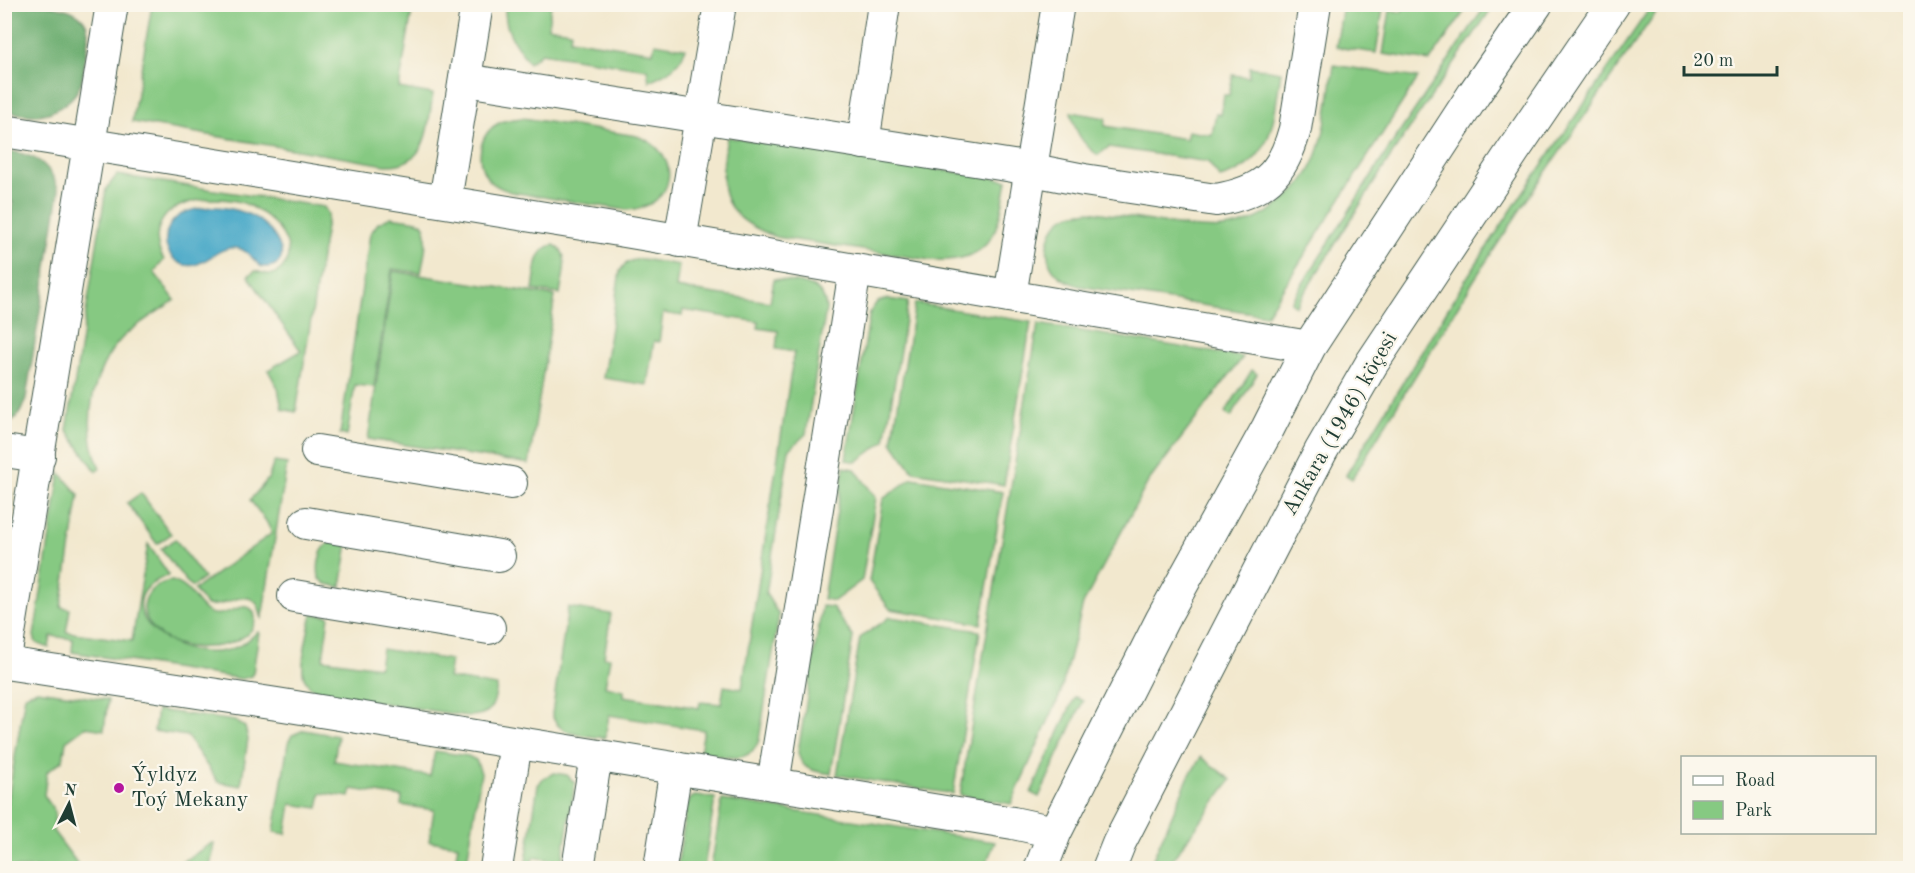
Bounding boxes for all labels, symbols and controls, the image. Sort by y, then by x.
scale bar [1684,39,1777,77]
text: 20 m [1693,52,1733,70]
street label: Ankara (1946) köçesi [1278,328,1402,520]
legend [1681,756,1876,834]
place label: Ýyldyz Toý Mekany [131,761,249,811]
text: Road [1735,772,1775,790]
north arrow [39,774,99,834]
marker: Ýyldyz Toý Mekany [112,781,126,795]
text: N [63,782,78,800]
text: Park [1735,802,1772,820]

